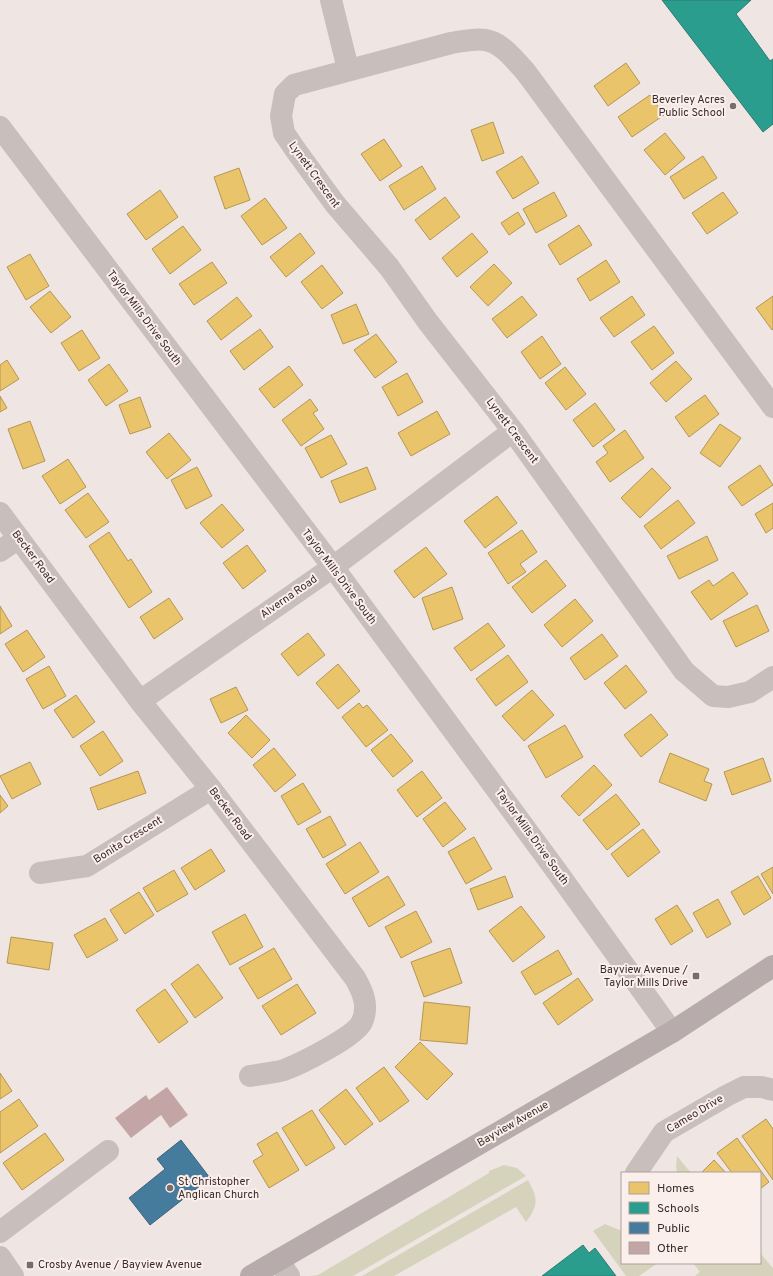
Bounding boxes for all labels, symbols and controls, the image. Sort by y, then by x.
place label: Beverley Acres Public School [652,93,725,120]
marker: Beverley Acres Public School [728,101,738,111]
street label: Lynett Crescent [285,139,343,211]
street label: Taylor Mills Drive South [104,268,184,368]
street label: Lynett Crescent [483,396,541,466]
street label: Taylor Mills Drive South [299,527,379,627]
street label: Becker Road [9,528,57,586]
street label: Alverna Road [258,572,320,622]
street label: Becker Road [206,785,254,843]
street label: Taylor Mills Drive South [492,786,572,888]
street label: Bonita Crescent [91,813,165,867]
place label: Bayview Avenue / Taylor Mills Drive [600,963,689,990]
marker: Bayview Avenue / Taylor Mills Drive [691,971,701,981]
street label: Cameo Drive [664,1092,726,1136]
street label: Bayview Avenue [475,1098,551,1150]
legend [621,1172,761,1264]
place label: St Christopher Anglican Church [178,1175,259,1202]
text: Homes [657,1181,694,1197]
marker: St Christopher Anglican Church [165,1183,175,1193]
text: Schools [657,1201,699,1217]
text: Public [657,1221,690,1237]
text: Other [657,1241,689,1257]
place label: Crosby Avenue / Bayview Avenue [38,1258,202,1272]
marker: Crosby Avenue / Bayview Avenue [25,1260,35,1270]

